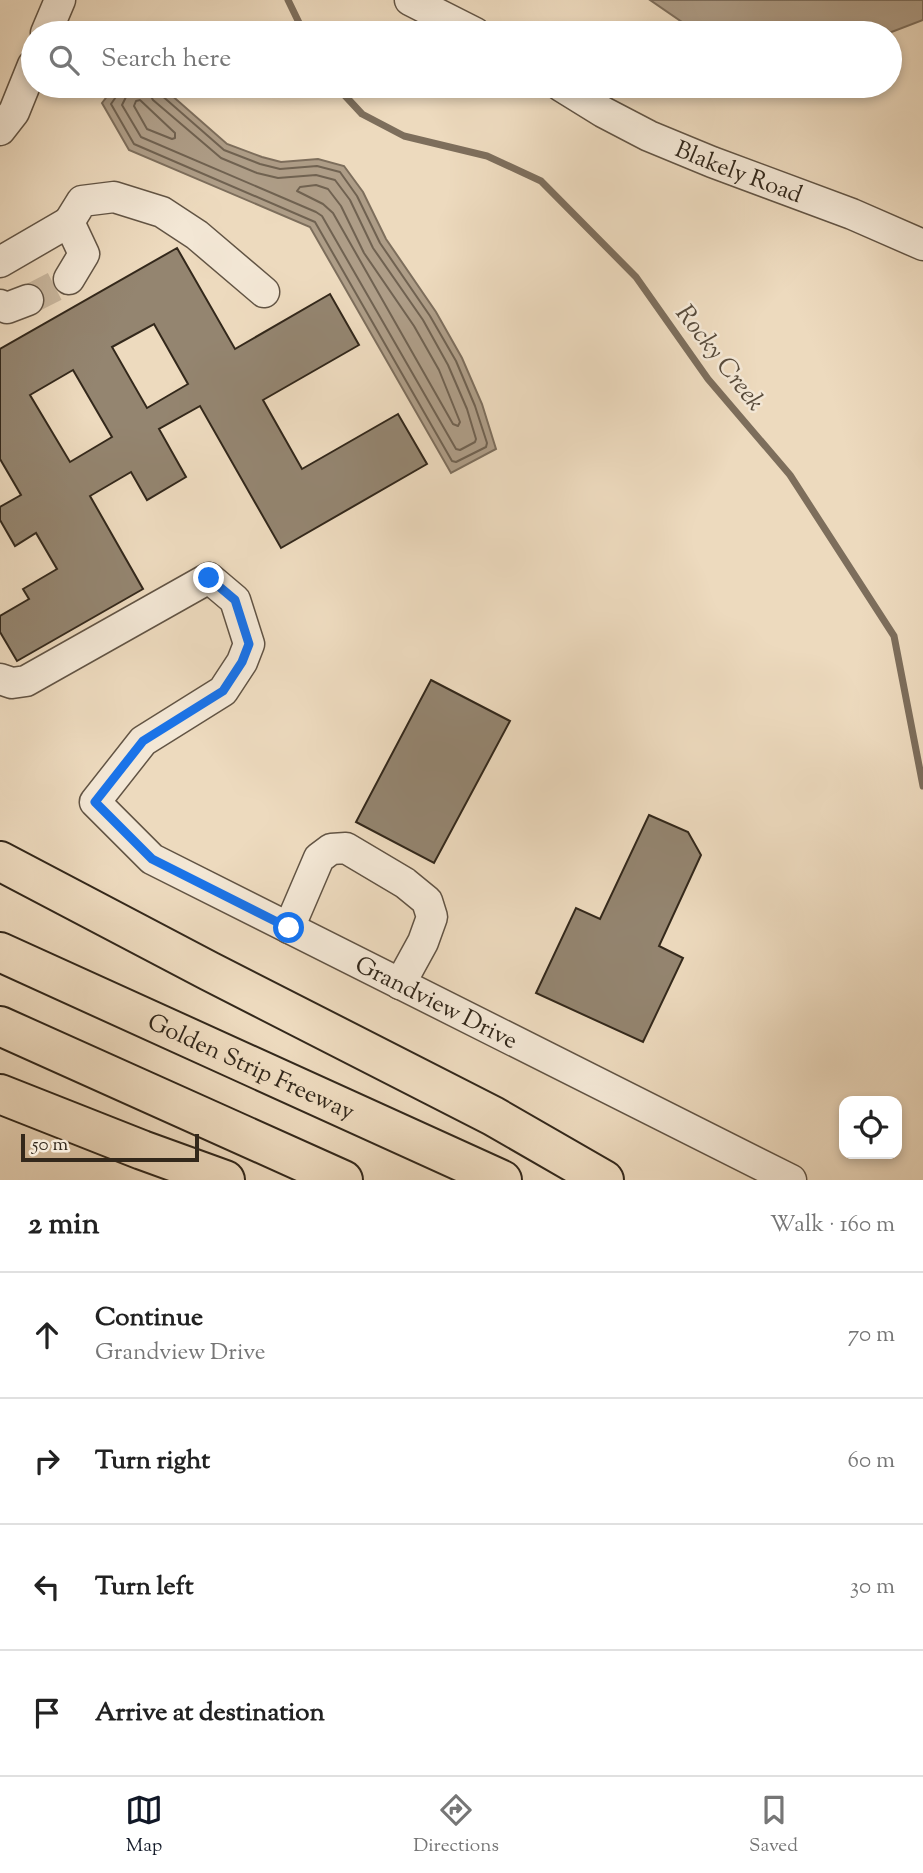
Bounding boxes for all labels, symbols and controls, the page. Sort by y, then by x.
search box [21,21,902,98]
icon: search [45,41,83,79]
text: Search here [101,41,231,78]
street label: Blakely Road [669,133,807,213]
water label: Rocky Creek [666,297,773,420]
route end [193,562,224,593]
route start [273,912,304,943]
street label: Grandview Drive [349,949,523,1059]
street label: Golden Strip Freeway [141,1006,360,1130]
map controls [839,1096,902,1159]
button: locate [839,1096,902,1159]
scale bar [21,1131,200,1163]
text: 50 m [32,1132,68,1159]
text: 2 min [28,1204,100,1247]
text: Walk · 160 m [770,1209,895,1242]
text: Continue [95,1300,203,1337]
icon: ahead [28,1316,66,1354]
text: 70 m [848,1319,895,1352]
text: Grandview Drive [95,1337,265,1370]
icon: right [28,1442,66,1480]
text: Turn right [95,1443,210,1480]
text: 60 m [847,1445,895,1478]
icon: left [28,1568,66,1606]
text: Turn left [95,1569,194,1606]
text: 30 m [850,1571,895,1604]
icon: arrive [28,1694,66,1732]
text: Arrive at destination [95,1695,325,1732]
tab: Map [125,1791,163,1860]
tab: Directions [413,1791,499,1860]
tab: Saved [749,1791,798,1860]

